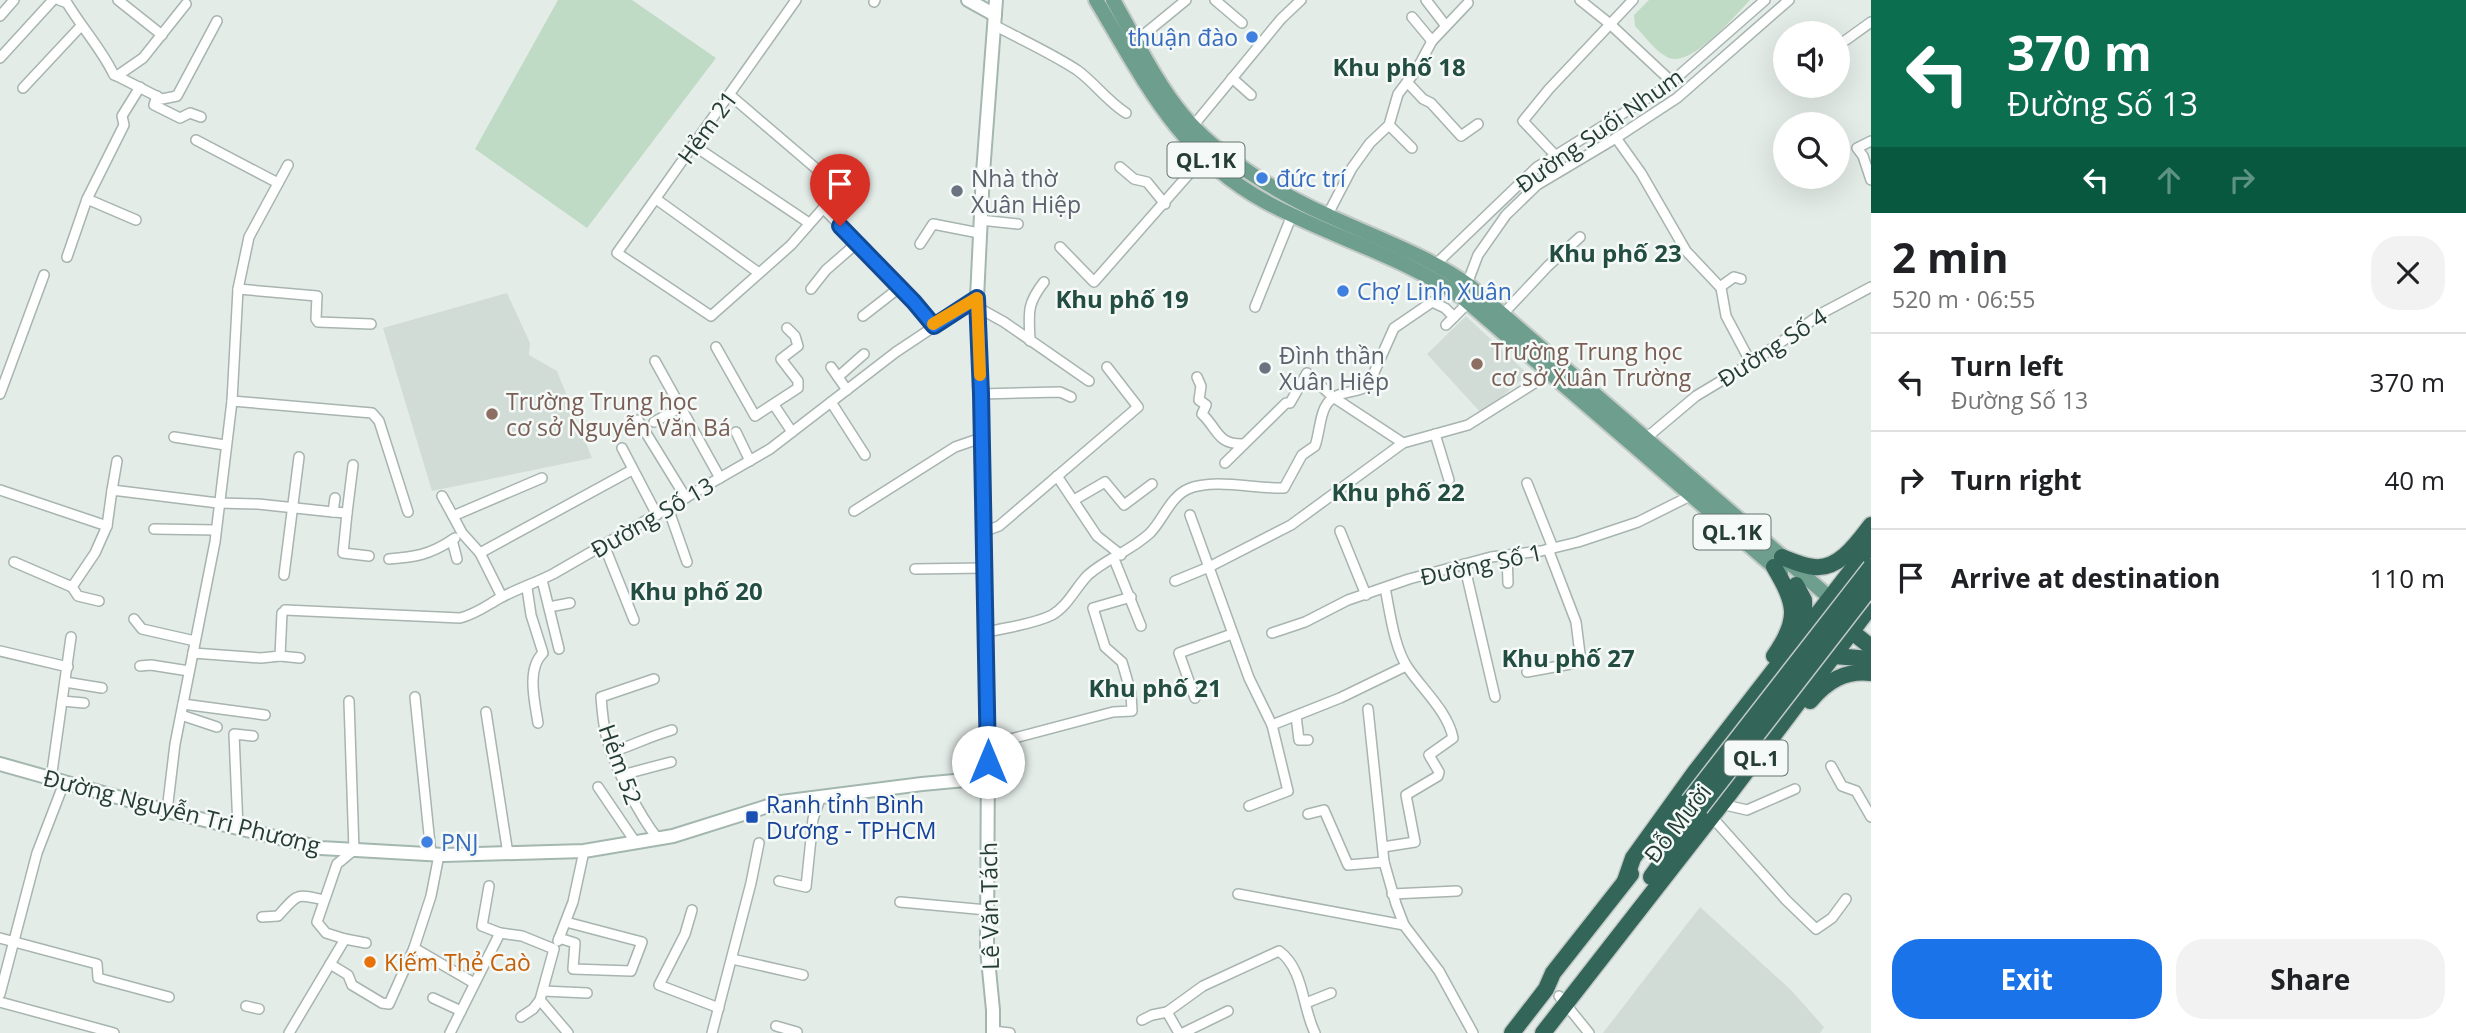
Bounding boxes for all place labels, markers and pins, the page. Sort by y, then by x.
place label: thuận đào [1128,21,1238,53]
marker: thuận đào [1244,29,1260,45]
pin [810,154,870,226]
place label: Nhà thờ Xuân Hiệp [971,162,1081,220]
place label: đức trí [1276,162,1347,194]
marker: đức trí [1254,170,1270,186]
marker: Nhà thờ Xuân Hiệp [949,183,965,199]
place label: Chợ Linh Xuân [1357,275,1512,307]
marker: Chợ Linh Xuân [1335,283,1351,299]
place label: Trường Trung học cơ sở Xuân Trường [1491,335,1692,393]
place label: Đình thần Xuân Hiệp [1279,339,1389,397]
marker: Trường Trung học cơ sở Xuân Trường [1469,356,1485,372]
marker: Đình thần Xuân Hiệp [1257,360,1273,376]
place label: Trường Trung học cơ sở Nguyễn Văn Bá [506,385,731,443]
marker: Trường Trung học cơ sở Nguyễn Văn Bá [484,406,500,422]
place label: Ranh tỉnh Bình Dương - TPHCM [766,788,937,846]
marker: Ranh tỉnh Bình Dương - TPHCM [744,809,760,825]
place label: PNJ [441,826,478,858]
marker: PNJ [419,834,435,850]
place label: Kiếm Thẻ Caò [384,946,531,978]
marker: Kiếm Thẻ Caò [362,954,378,970]

